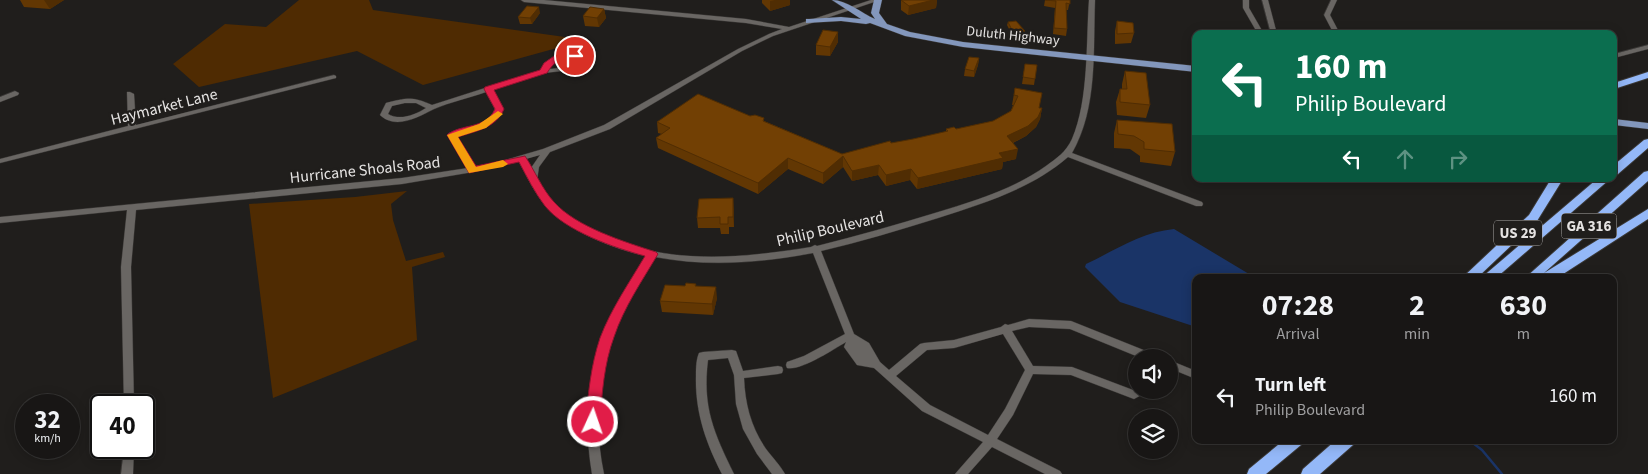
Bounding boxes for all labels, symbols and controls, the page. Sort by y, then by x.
street label: Duluth Highway [965,21,1061,51]
pin [554,35,596,77]
icon: arrive [561,42,589,70]
text: 160 m [1295,42,1387,92]
icon: left [1212,50,1277,115]
street label: Haymarket Lane [109,83,220,131]
text: Philip Boulevard [1295,88,1446,120]
icon: left [1338,145,1366,173]
icon: ahead [1391,145,1419,173]
icon: right [1444,145,1472,173]
street label: Hurricane Shoals Road [289,151,442,189]
street label: Philip Boulevard [774,206,886,252]
road number: GA 316 [1562,214,1616,238]
road number: US 29 [1494,220,1542,246]
text: 07:28 [1262,284,1334,327]
text: 2 [1409,284,1425,327]
text: 630 [1500,284,1547,327]
text: Arrival [1276,323,1319,345]
text: min [1404,323,1430,345]
text: m [1517,323,1530,345]
map controls [1128,349,1178,459]
button: sound [1128,349,1178,399]
text: Turn left [1255,372,1326,399]
icon: left [1212,383,1240,411]
text: 160 m [1549,383,1597,410]
speed limit sign: 40 [90,394,155,459]
position arrow [566,395,618,447]
text: Philip Boulevard [1255,399,1365,421]
text: 32 [34,402,61,438]
button: layers [1128,409,1178,459]
text: km/h [34,430,61,447]

